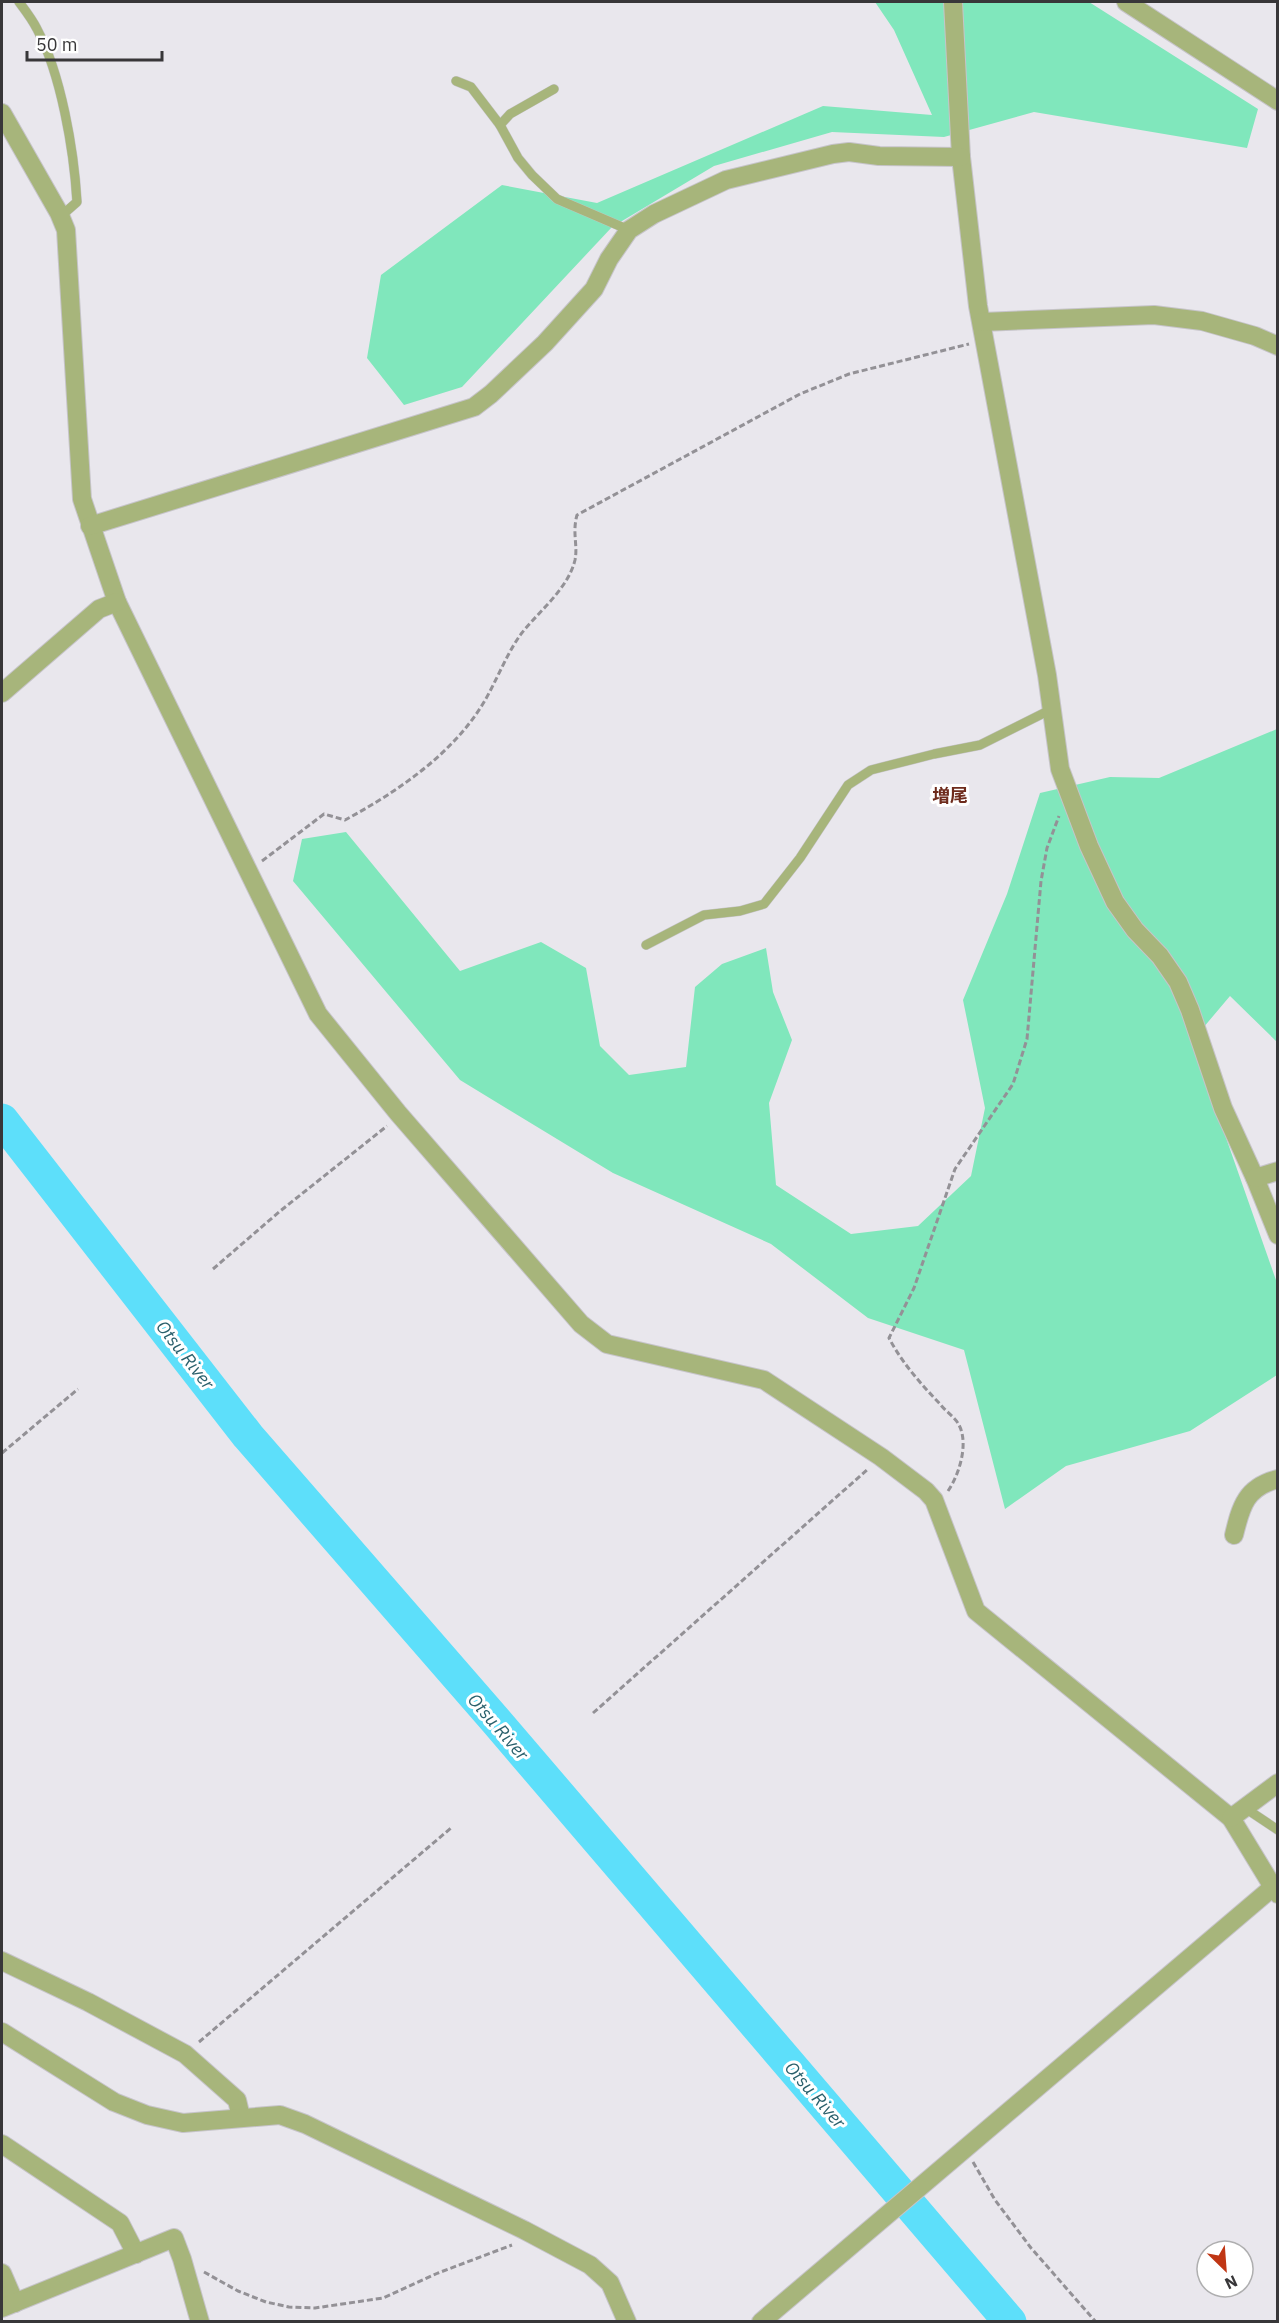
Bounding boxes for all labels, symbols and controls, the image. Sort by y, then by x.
scale bar [27,24,162,62]
text: 50 m [36,33,78,56]
district label: 増尾 [932,784,968,807]
water label: Otsu River [151,1316,220,1394]
water label: Otsu River [463,1688,534,1765]
water label: Otsu River [780,2056,851,2133]
north arrow [1195,2239,1255,2299]
text: N [1222,2271,1241,2294]

